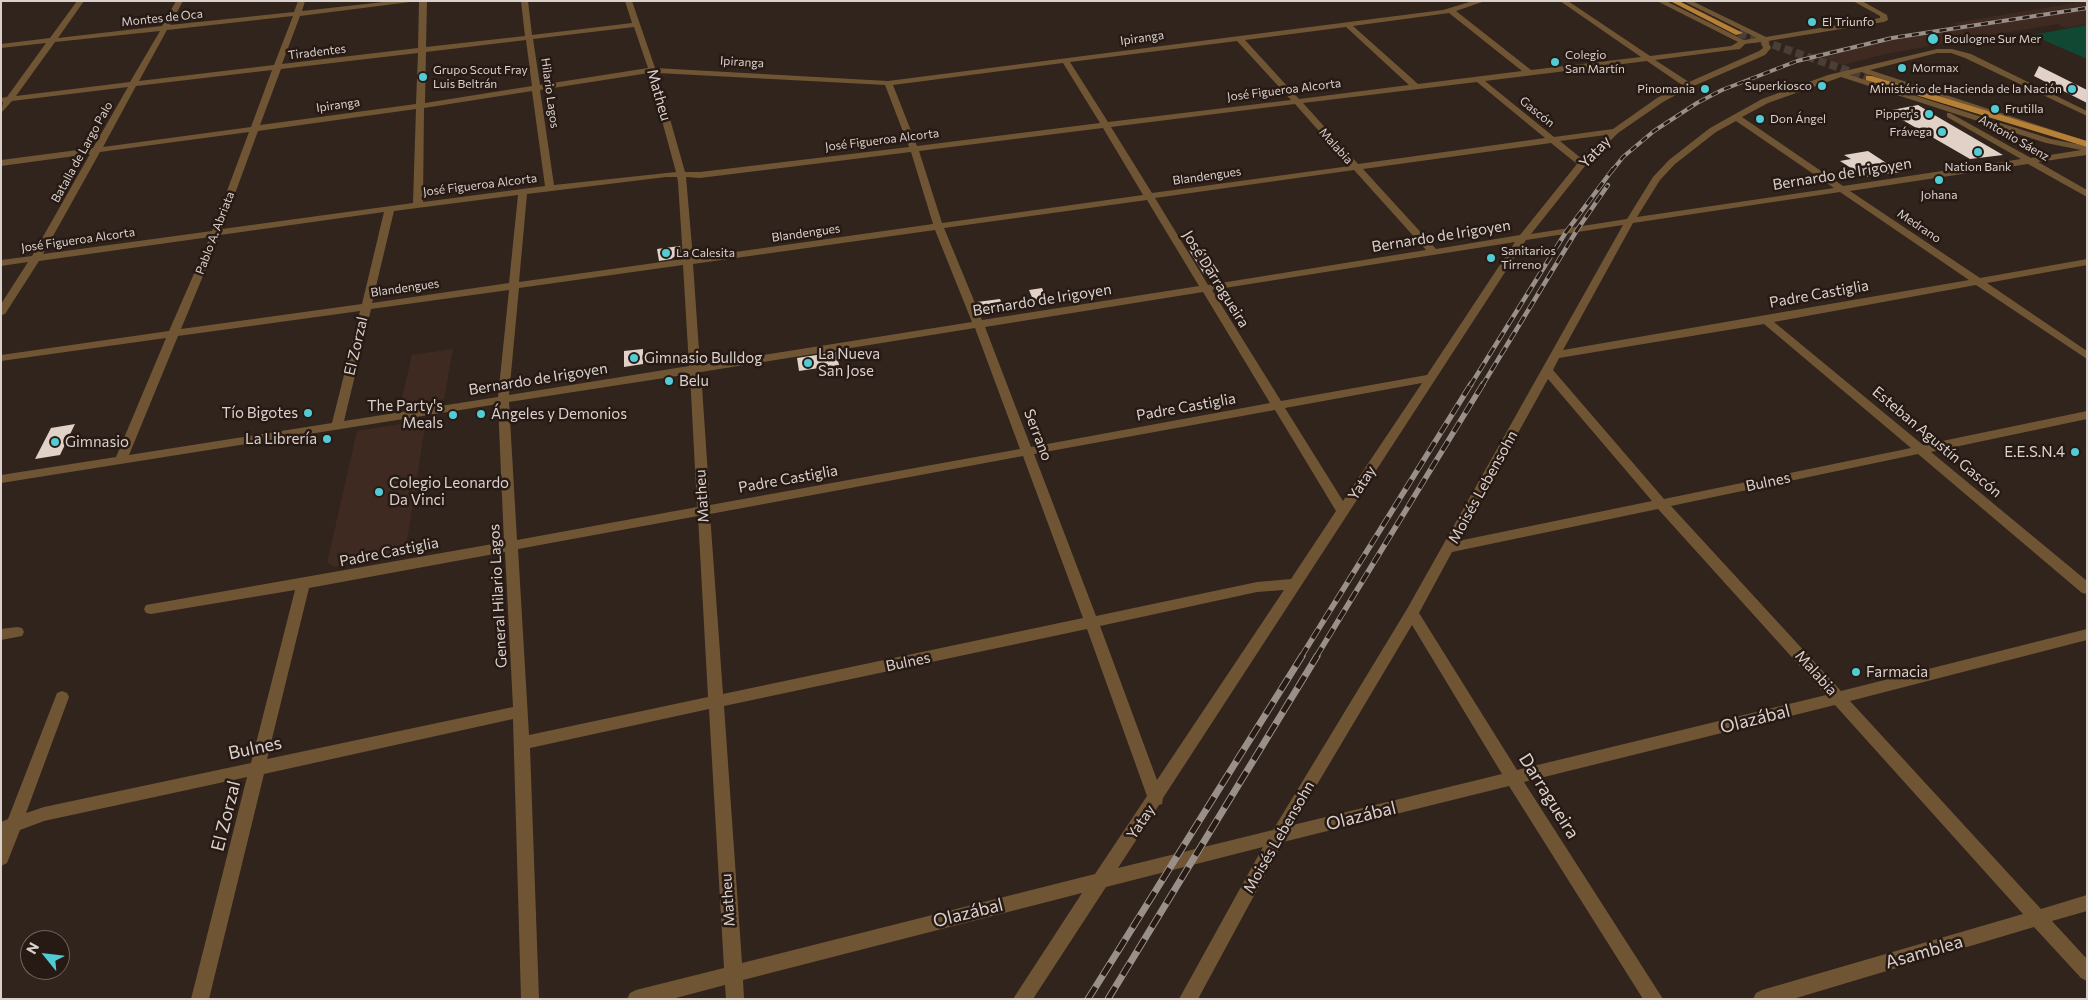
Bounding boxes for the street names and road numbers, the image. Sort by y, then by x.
street label: Montes de Oca [120,7,204,29]
street label: Ipiranga [1119,28,1165,48]
street label: Tiradentes [287,41,347,63]
street label: Ipiranga [720,53,764,71]
street label: Hilario Lagos [538,57,562,129]
street label: Matheu [643,67,675,123]
street label: José Figueroa Alcorta [1226,76,1342,104]
street label: Gascón [1517,94,1557,130]
street label: Ipiranga [315,95,361,115]
street label: Batalla de Largo Palo [48,99,116,205]
street label: Antonio Sáenz [1976,112,2052,164]
street label: Malabia [1316,125,1356,167]
street label: José Figueroa Alcorta [824,126,940,154]
street label: Yatay [1575,132,1615,172]
street label: Bernardo de Irigoyen [1771,154,1913,194]
street label: Blandengues [1172,164,1242,188]
street label: José Figueroa Alcorta [422,171,538,199]
street label: Pablo A. Abriata [193,190,237,276]
street label: Medrano [1894,206,1944,246]
street label: Bernardo de Irigoyen [1370,216,1512,256]
street label: Blandengues [771,221,841,245]
street label: José Figueroa Alcorta [20,225,136,255]
street label: José Darragueira [1179,227,1253,331]
street label: Blandengues [370,276,440,300]
street label: Padre Castiglia [1768,276,1870,312]
street label: Bernardo de Irigoyen [971,280,1113,320]
street label: El Zorzal [341,315,371,377]
street label: Bernardo de Irigoyen [467,359,609,399]
street label: Esteban Agustín Gascón [1869,383,2005,501]
street label: Padre Castiglia [1135,389,1237,425]
street label: Serrano [1020,407,1056,463]
street label: Moisés Lebensohn [1444,427,1522,547]
street label: Padre Castiglia [737,461,839,497]
street label: Yatay [1344,462,1380,504]
street label: Bulnes [1744,468,1792,496]
street label: Matheu [691,469,713,523]
street label: General Hilario Lagos [485,523,511,669]
street label: Padre Castiglia [338,534,440,570]
street label: Malabia [1791,647,1841,699]
street label: Bulnes [884,648,932,676]
street label: Olazábal [1718,700,1792,738]
street label: Bulnes [226,732,284,764]
street label: Darragueira [1514,749,1584,843]
street label: Moisés Lebensohn [1240,778,1318,896]
street label: El Zorzal [207,779,245,853]
street label: Olazábal [1324,797,1398,835]
street label: Yatay [1123,801,1159,843]
street label: Matheu [717,873,739,927]
street label: Olazábal [931,894,1005,932]
street label: Asamblea [1883,931,1965,973]

